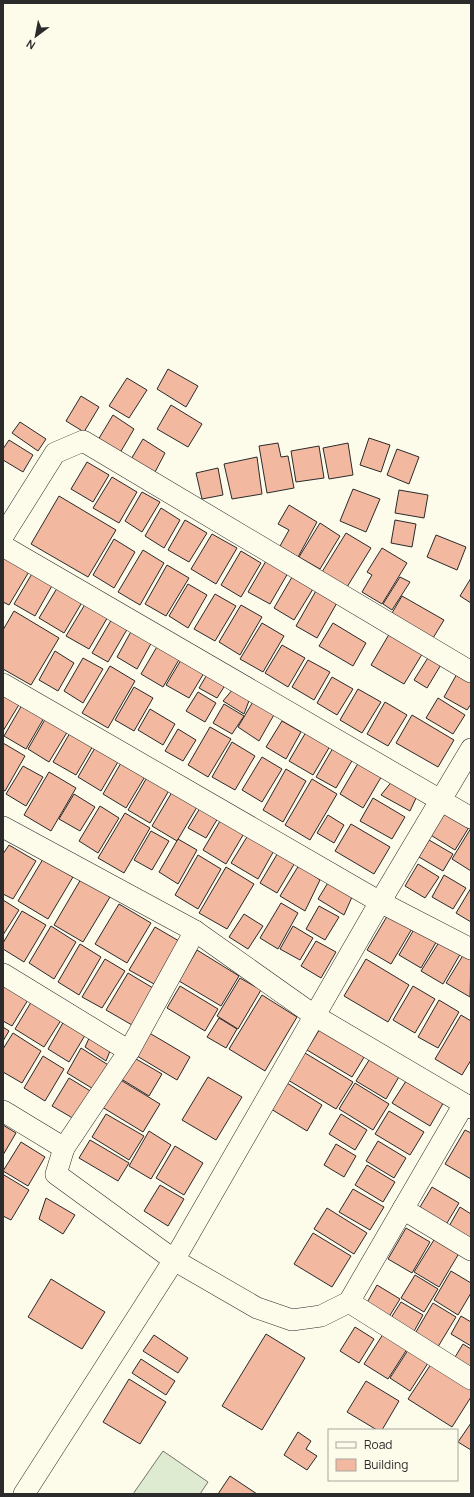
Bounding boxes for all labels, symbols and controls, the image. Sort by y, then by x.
north arrow [16,16,56,56]
text: N [23,36,38,53]
legend [328,1429,458,1481]
text: Road [364,1436,392,1453]
text: Building [364,1456,408,1473]

